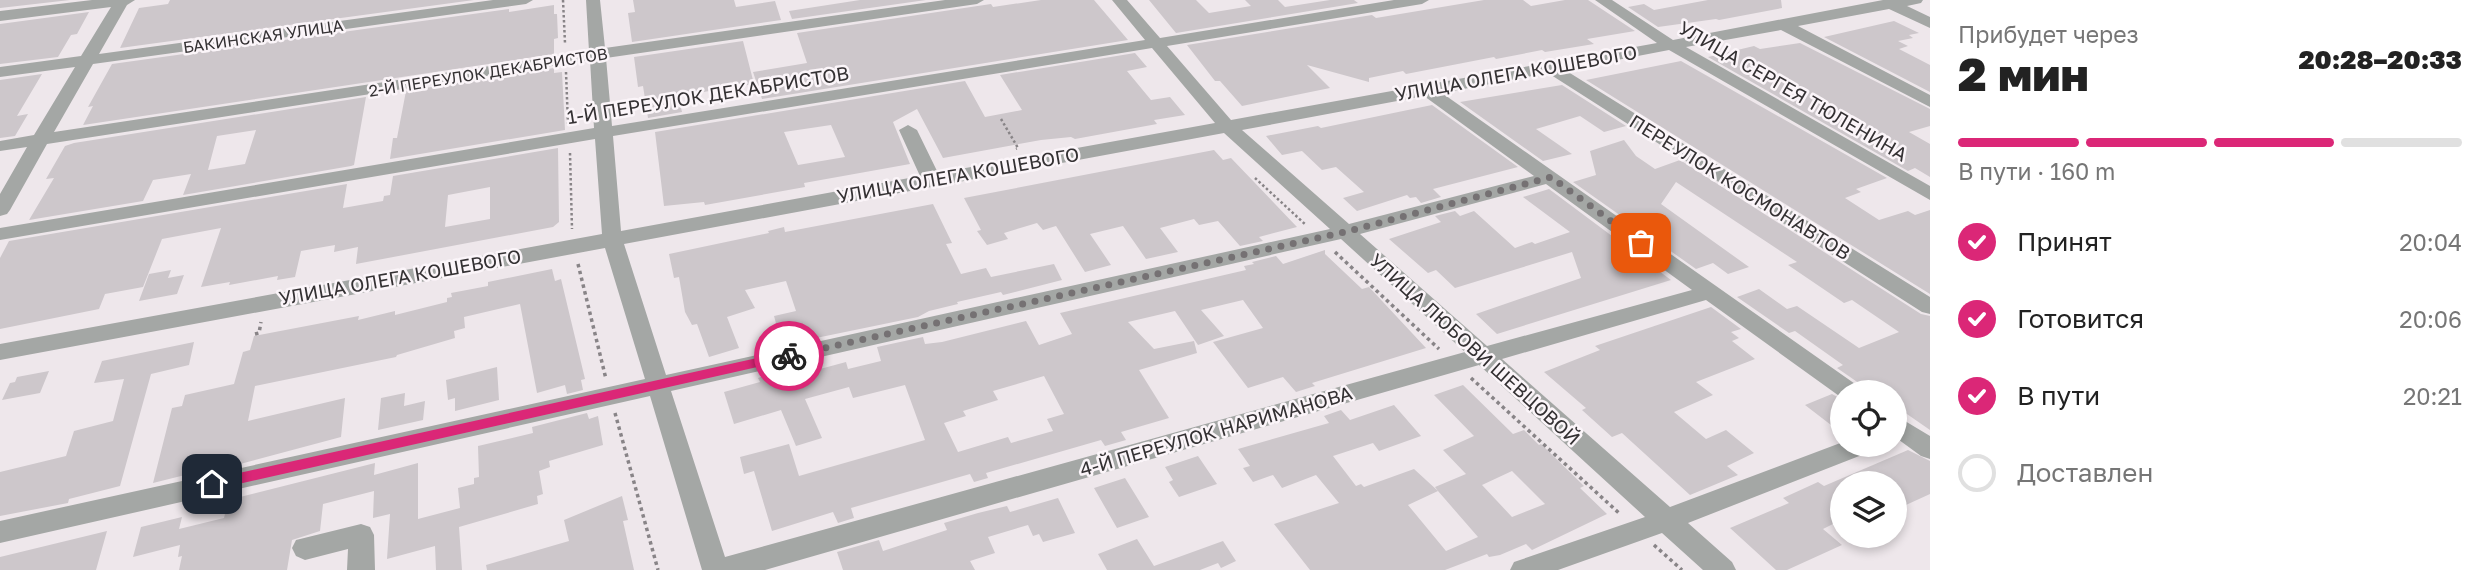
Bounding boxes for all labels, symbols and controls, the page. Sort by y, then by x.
street label: БАКИНСКАЯ УЛИЦА [182,15,345,57]
street label: УЛИЦА СЕРГЕЯ ТЮЛЕНИНА [1675,16,1912,166]
text: Прибудет через [1958,20,2139,48]
street label: УЛИЦА ОЛЕГА КОШЕВОГО [1393,40,1639,105]
street label: 2-Й ПЕРЕУЛОК ДЕКАБРИСТОВ [367,43,609,101]
text: 20:28–20:33 [2298,44,2462,75]
text: 2 мин [1958,46,2089,101]
street label: 1-Й ПЕРЕУЛОК ДЕКАБРИСТОВ [565,61,851,128]
street label: ПЕРЕУЛОК КОСМОНАВТОВ [1626,109,1855,264]
street label: УЛИЦА ОЛЕГА КОШЕВОГО [835,142,1081,207]
text: В пути · 160 m [1958,157,2115,185]
pin [1611,213,1671,273]
icon: check [1958,223,1996,261]
icon: bag [1622,224,1660,262]
text: Принят [2017,226,2112,257]
text: 20:04 [2399,228,2462,256]
street label: УЛИЦА ОЛЕГА КОШЕВОГО [277,244,523,309]
street label: УЛИЦА ЛЮБОВИ ШЕВЦОВОЙ [1366,248,1585,449]
icon: check [1958,300,1996,338]
text: Готовится [2017,303,2144,334]
text: 20:06 [2399,305,2462,333]
courier [754,321,824,391]
icon: bike [770,337,808,375]
icon: check [1958,377,1996,415]
map controls [1830,380,1907,548]
button: locate [1830,380,1907,457]
text: В пути [2017,380,2100,411]
street label: 4-Й ПЕРЕУЛОК НАРИМАНОВА [1077,381,1355,480]
text: 20:21 [2403,382,2462,410]
pin [182,454,242,514]
text: Доставлен [2017,457,2153,488]
icon: home [193,465,231,503]
button: layers [1830,471,1907,548]

